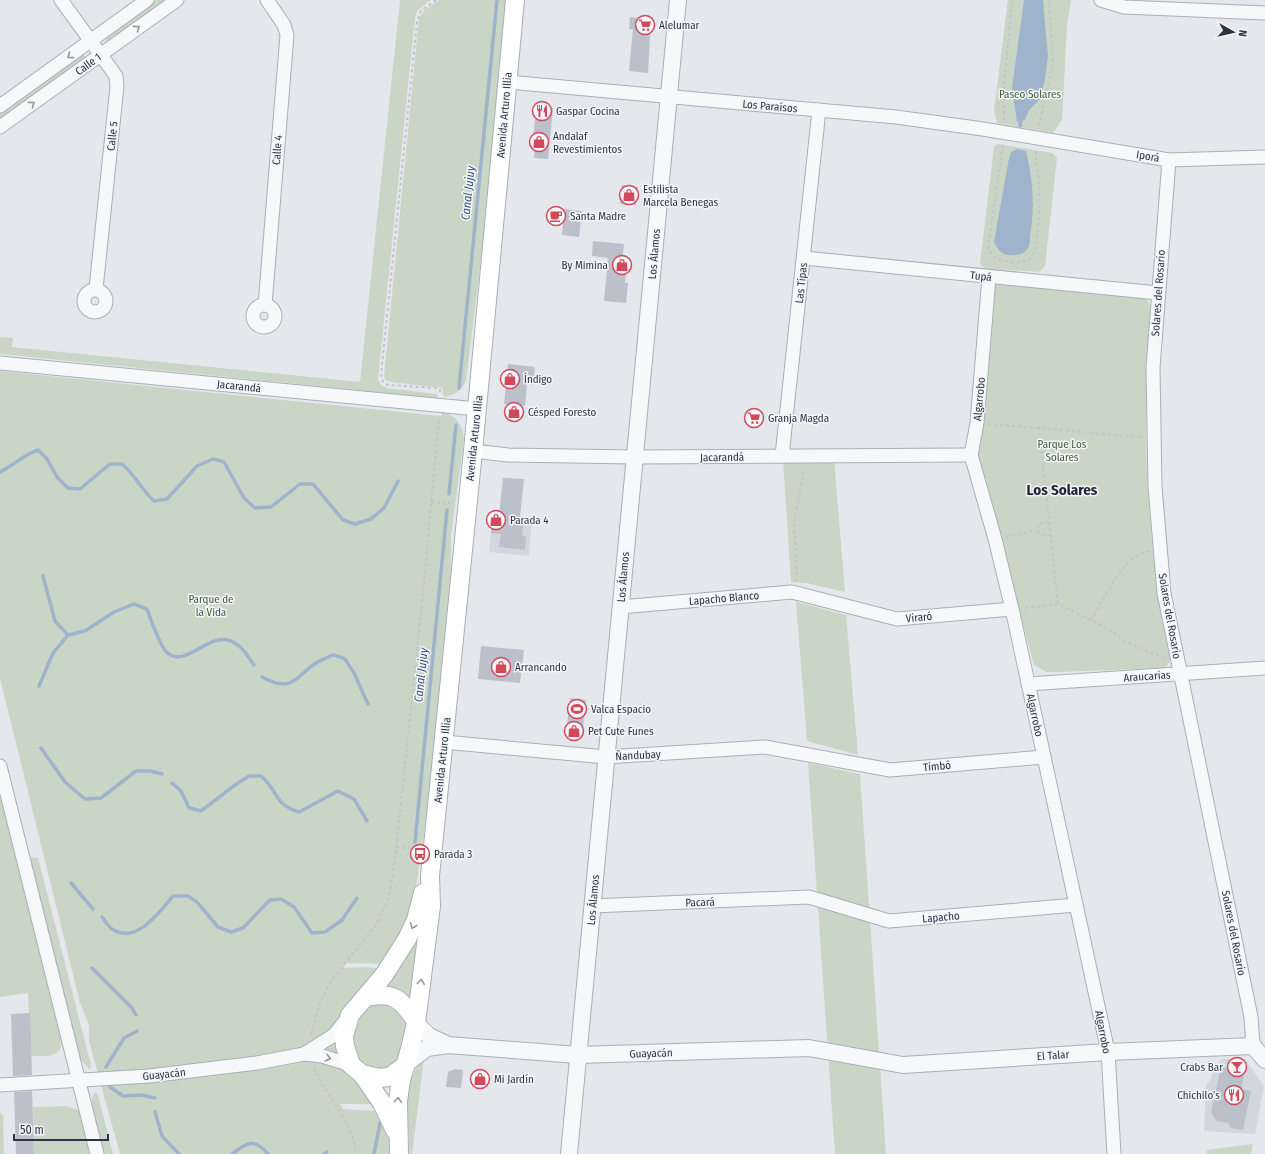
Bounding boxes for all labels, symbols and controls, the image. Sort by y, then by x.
north arrow [1213,12,1253,52]
supermarket icon: Alelumar [634,14,656,36]
place label: Alelumar [659,19,700,32]
one-way arrow [133,26,140,33]
text: N [1236,29,1249,37]
one-way arrow [67,51,74,59]
street label: Calle 1 [73,51,104,78]
street label: Avenida Arturo Illia [494,72,515,159]
park label: Paseo Solares [999,88,1061,101]
street label: Los Paraísos [742,98,798,115]
restaurant icon: Gaspar Cocina [531,100,553,122]
one-way arrow [27,102,34,109]
place label: Gaspar Cocina [556,105,620,118]
street label: Calle 5 [104,121,121,151]
place label: Andalaf Revestimientos [553,130,622,156]
shop icon: Andalaf Revestimientos [528,131,550,153]
street label: Calle 4 [270,134,285,165]
street label: Iporá [1135,148,1161,165]
water label: Canal Jujuy [458,164,478,221]
place label: Estilista Marcela Benegas [643,183,718,209]
shop icon: Estilista Marcela Benegas [618,184,640,206]
cafe icon: Santa Madre [545,205,567,227]
place label: Santa Madre [570,210,626,223]
street label: Los Álamos [645,228,663,280]
street label: Solares del Rosario [1149,249,1168,337]
shop icon: By Mimina [611,254,633,276]
place label: By Mimina [561,259,608,272]
street label: Las Tipas [793,262,810,304]
street label: Tupá [970,269,992,284]
shop icon: Índigo [499,368,521,390]
place label: Índigo [524,372,552,386]
street label: Algarrobo [971,376,988,421]
street label: Jacarandá [216,378,262,395]
street label: Avenida Arturo Illia [464,394,485,482]
shop icon: Césped Foresto [503,401,525,423]
place label: Césped Foresto [528,406,597,419]
supermarket icon: Granja Magda [743,407,765,429]
place label: Granja Magda [768,412,829,425]
park label: Parque Los Solares [1038,438,1087,464]
street label: Jacarandá [700,451,744,464]
district label: Los Solares [1027,481,1098,499]
shop icon: Parada 4 [485,509,507,531]
place label: Parada 4 [510,514,549,527]
street label: Los Álamos [614,551,632,603]
street label: Solares del Rosario [1156,572,1183,660]
street label: Lapacho Blanco [688,589,760,608]
park label: Parque de la Vida [188,593,234,619]
street label: Viraró [905,610,933,625]
water label: Canal Jujuy [411,646,431,703]
shop icon: Arrancando [490,656,512,678]
place label: Arrancando [515,661,567,674]
street label: Araucarias [1123,668,1171,685]
street label: Algarrobo [1024,692,1045,738]
sports icon: Valca Espacio [566,698,588,720]
place label: Valca Espacio [591,703,651,716]
street label: Avenida Arturo Illia [432,716,453,804]
shop icon: Pet Cute Funes [563,720,585,742]
place label: Pet Cute Funes [588,725,654,738]
street label: Ñandubay [615,748,661,763]
street label: Timbó [923,759,952,774]
bus stop icon: Parada 3 [409,843,431,865]
place label: Parada 3 [434,848,472,861]
street label: Los Álamos [584,874,602,926]
street label: Solares del Rosario [1219,889,1248,977]
street label: Pacará [685,895,715,910]
street label: Lapacho [922,909,961,926]
one-way arrow [410,921,418,929]
one-way arrow [416,979,425,985]
street label: Algarrobo [1092,1009,1113,1055]
street label: Guayacán [629,1046,673,1061]
street label: El Talar [1036,1048,1070,1063]
one-way arrow [324,1053,331,1062]
bar icon: Crabs Bar [1226,1056,1248,1078]
place label: Crabs Bar [1180,1061,1223,1074]
street label: Guayacán [142,1066,186,1083]
shop icon: Mi Jardín [469,1068,491,1090]
place label: Mi Jardín [494,1073,534,1086]
restaurant icon: Chichilo’s [1223,1084,1245,1106]
place label: Chichilo’s [1177,1089,1220,1102]
one-way arrow [394,1097,403,1103]
scale bar [14,1116,108,1142]
text: 50 m [20,1123,44,1137]

